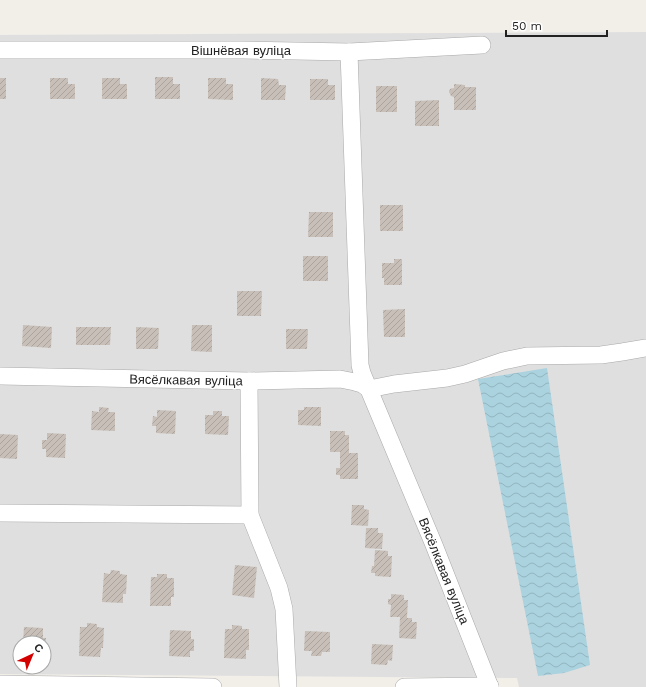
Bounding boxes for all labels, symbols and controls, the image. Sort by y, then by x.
scale bar [506,12,607,38]
text: 50 m [512,19,542,33]
street label: Вішнёвая вуліца [191,43,292,58]
street label: Вясёлкавая вуліца [129,372,244,389]
street label: Вясёлкавая вуліца [416,516,473,627]
north arrow [12,635,52,675]
text: С [31,641,46,656]

